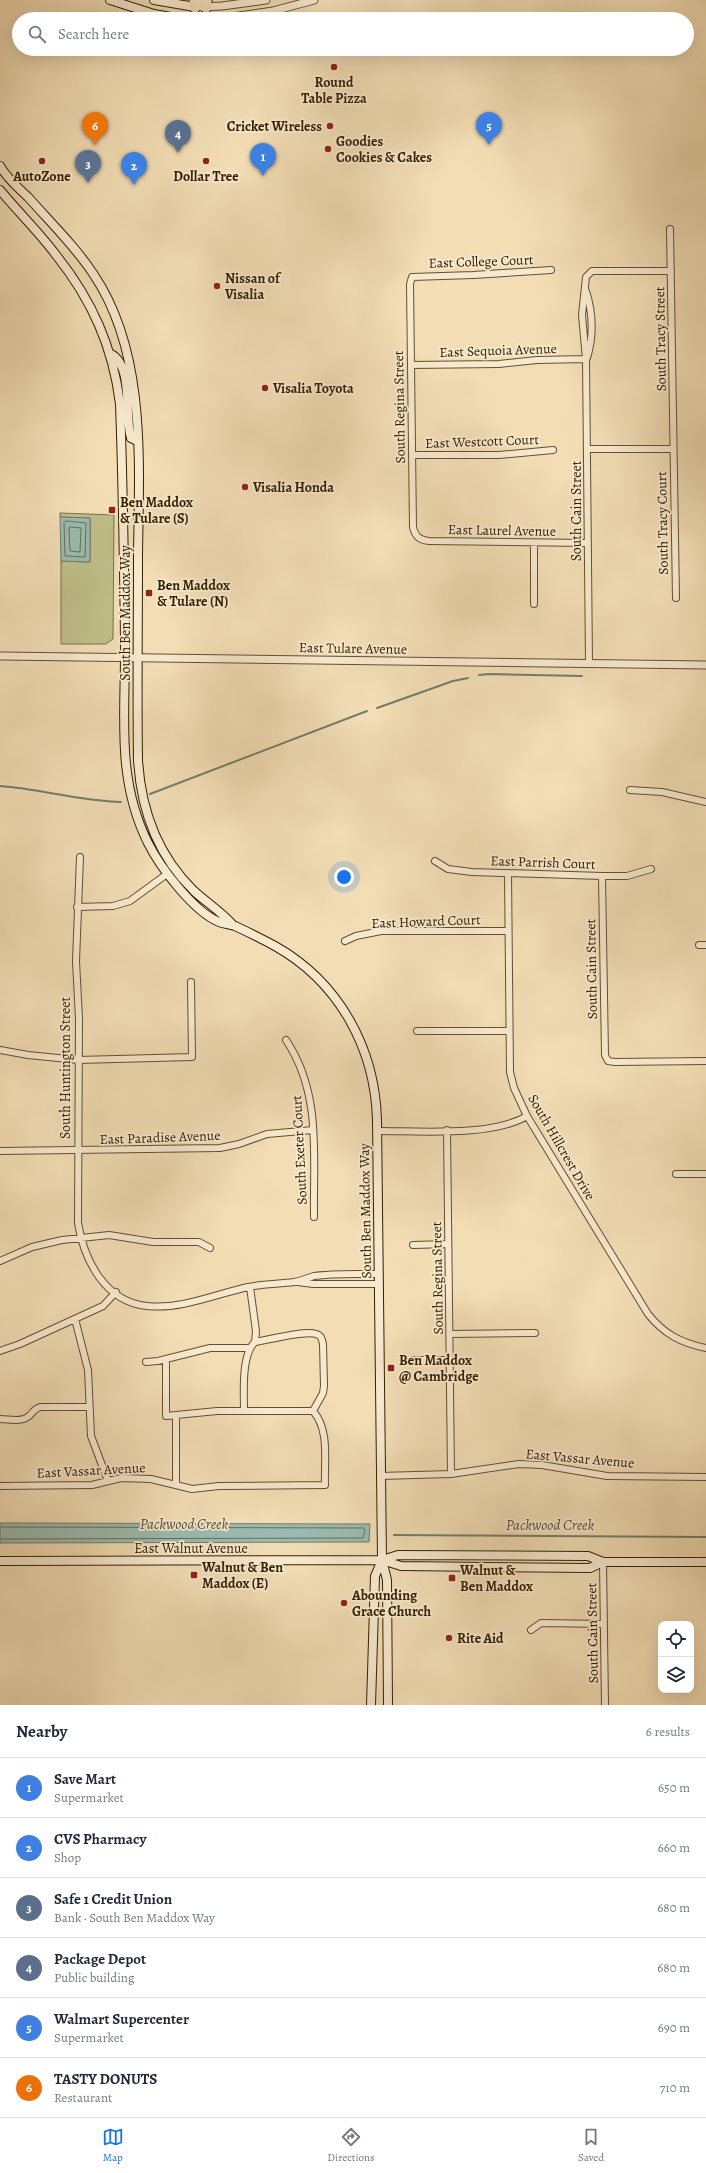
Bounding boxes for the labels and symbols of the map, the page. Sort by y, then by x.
marker: Round Table Pizza [329,62,339,72]
place label: Round Table Pizza [301,73,367,108]
pin: 6 [82,112,108,145]
pin: 5 [476,112,502,145]
place label: Cricket Wireless [227,117,322,136]
pin: 4 [165,120,191,153]
marker: Cricket Wireless [325,121,335,131]
place label: Goodies Cookies & Cakes [336,132,432,167]
pin: 1 [250,143,276,176]
marker: Goodies Cookies & Cakes [323,144,333,154]
pin: 3 [75,150,101,183]
pin: 2 [121,152,147,185]
marker: AutoZone [37,156,47,166]
marker: Dollar Tree [201,156,211,166]
place label: AutoZone [12,167,71,186]
place label: Dollar Tree [173,167,239,186]
street label: East College Court [428,250,534,273]
place label: Nissan of Visalia [224,269,282,304]
marker: Nissan of Visalia [212,281,222,291]
street label: South Tracy Street [650,286,671,392]
street label: East Sequoia Avenue [439,339,557,362]
street label: South Regina Street [389,350,410,464]
place label: Visalia Toyota [272,379,354,398]
marker: Visalia Toyota [260,383,270,393]
street label: East Westcott Court [425,430,540,453]
street label: South Cain Street [567,460,586,561]
street label: South Tracy Court [652,471,673,575]
place label: Visalia Honda [252,478,334,497]
marker: Visalia Honda [240,482,250,492]
place label: Ben Maddox & Tulare (S) [120,493,193,528]
marker: Ben Maddox & Tulare (S) [107,505,117,515]
street label: East Laurel Avenue [448,520,556,541]
street label: South Ben Maddox Way [116,545,135,681]
place label: Ben Maddox & Tulare (N) [157,576,230,611]
marker: Ben Maddox & Tulare (N) [144,588,154,598]
street label: East Tulare Avenue [299,638,407,659]
street label: East Parrish Court [490,851,596,874]
your location [334,867,354,887]
street label: East Howard Court [371,910,481,933]
street label: South Cain Street [581,918,602,1019]
street label: South Huntington Street [56,997,75,1139]
street label: South Hillcrest Drive [523,1091,600,1204]
street label: South Exeter Court [287,1094,312,1205]
street label: East Paradise Avenue [99,1126,221,1149]
street label: South Ben Maddox Way [355,1142,376,1279]
street label: South Regina Street [427,1221,448,1335]
place label: Ben Maddox @ Cambridge [399,1351,479,1386]
marker: Ben Maddox @ Cambridge [386,1363,396,1373]
street label: East Vassar Avenue [525,1444,635,1473]
street label: East Vassar Avenue [36,1458,146,1483]
water label: Packwood Creek [140,1514,228,1534]
water label: Packwood Creek [506,1515,594,1535]
street label: East Walnut Avenue [134,1539,248,1558]
place label: Walnut & Ben Maddox (E) [201,1558,283,1593]
place label: Walnut & Ben Maddox [459,1561,533,1596]
marker: Walnut & Ben Maddox (E) [189,1570,199,1580]
marker: Walnut & Ben Maddox [447,1573,457,1583]
street label: South Cain Street [582,1582,603,1683]
place label: Abounding Grace Church [351,1586,431,1621]
marker: Abounding Grace Church [339,1598,349,1608]
place label: Rite Aid [457,1629,504,1648]
marker: Rite Aid [444,1633,454,1643]

